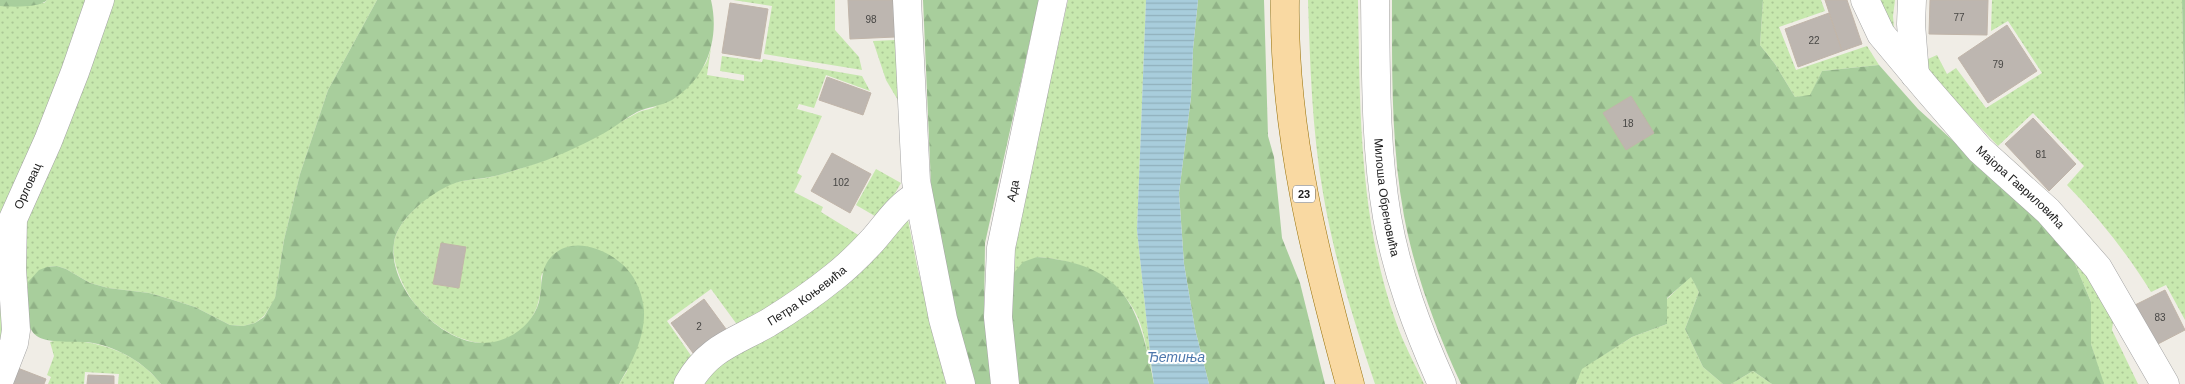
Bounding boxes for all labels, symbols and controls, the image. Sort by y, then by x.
house number: 77 [1953,12,1965,23]
house number: 98 [865,14,877,25]
house number: 22 [1808,35,1820,46]
house number: 79 [1992,59,2004,70]
house number: 18 [1622,118,1634,129]
street label: Милоша Обреновића [1371,138,1402,258]
street label: Мајора Гавриловића [1973,143,2068,232]
house number: 81 [2035,149,2047,160]
street label: Орловац [11,161,44,211]
house number: 102 [833,177,850,188]
street label: Ада [1004,178,1022,203]
road number: 23 [1293,185,1315,202]
street label: Петра Коњевића [765,263,849,329]
house number: 83 [2154,312,2166,323]
house number: 2 [696,321,702,332]
water label: Ђетиња [1147,349,1205,365]

